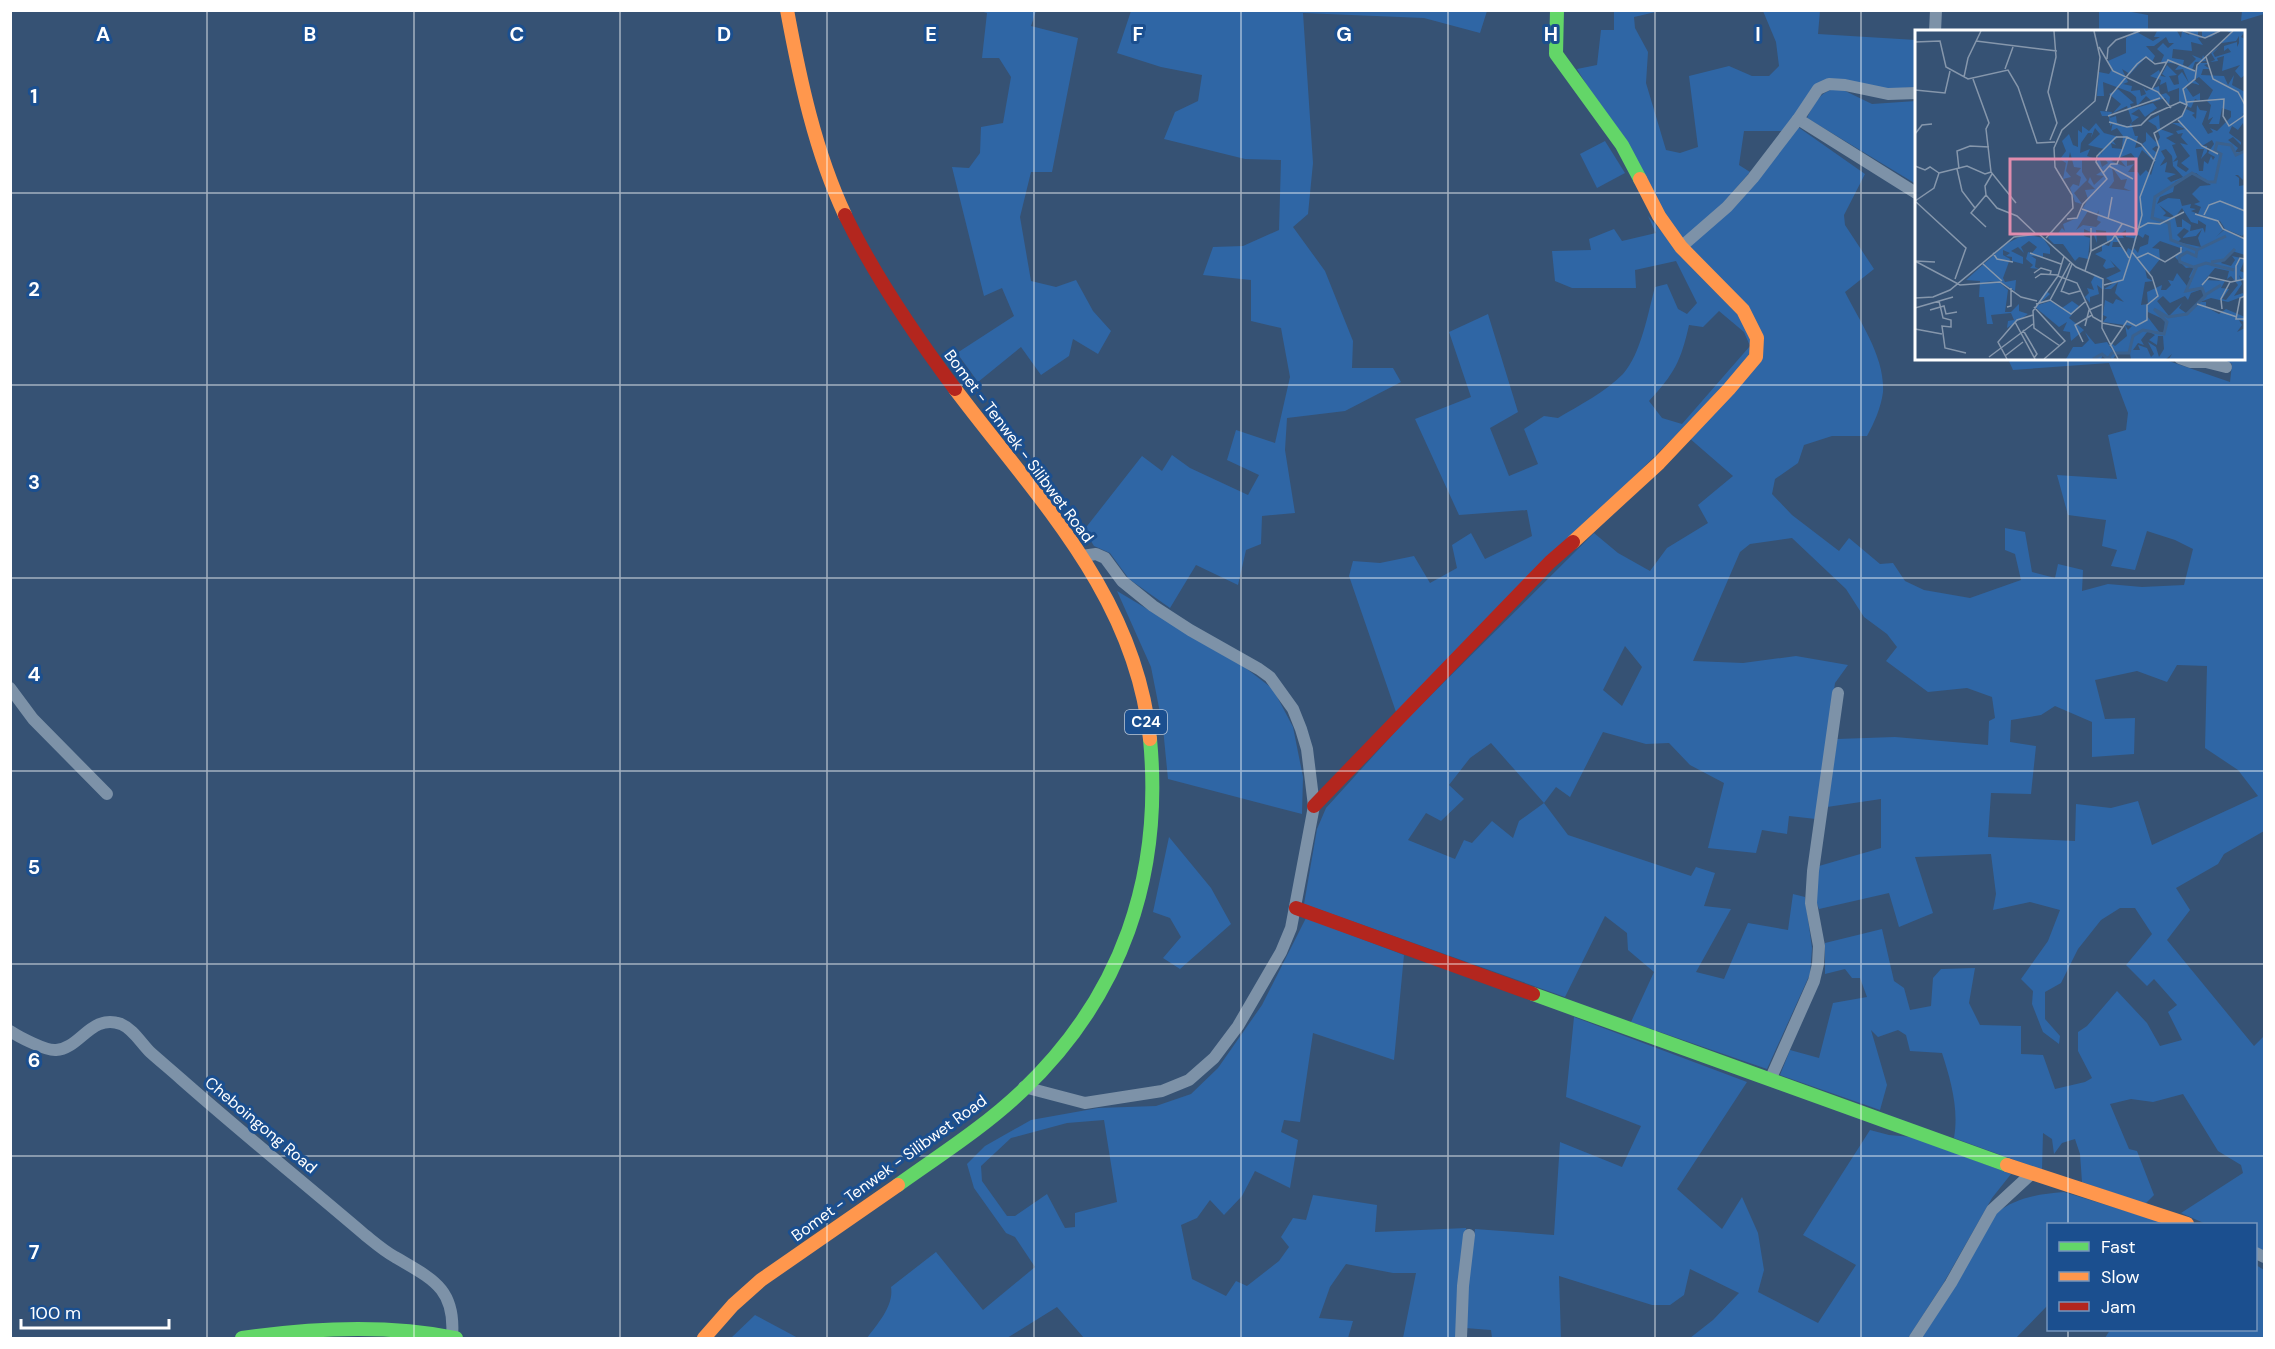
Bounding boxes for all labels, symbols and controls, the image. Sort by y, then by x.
text: A [96,21,110,47]
text: B [304,21,316,47]
text: C [510,21,524,47]
text: D [717,21,731,47]
text: E [925,21,937,47]
text: F [1132,21,1144,47]
text: G [1336,21,1352,47]
text: H [1544,21,1558,47]
text: I [1755,21,1761,47]
inset map [1915,30,2245,360]
text: 1 [30,83,38,109]
text: 2 [28,276,40,302]
street label: Bomet - Tenwek - Silibwet Road [939,345,1099,547]
text: 3 [28,469,40,495]
text: 4 [28,661,41,687]
road number: C24 [1125,710,1167,734]
text: 5 [28,854,40,880]
text: 6 [28,1047,40,1073]
street label: Cheboingong Road [201,1072,321,1178]
street label: Bomet - Tenwek - Silibwet Road [787,1090,991,1246]
legend [2047,1223,2257,1331]
text: Fast [2101,1235,2136,1259]
text: 7 [29,1239,40,1265]
text: Slow [2101,1265,2140,1289]
scale bar [21,1292,170,1330]
text: Jam [2101,1295,2136,1319]
text: 100 m [30,1301,81,1325]

